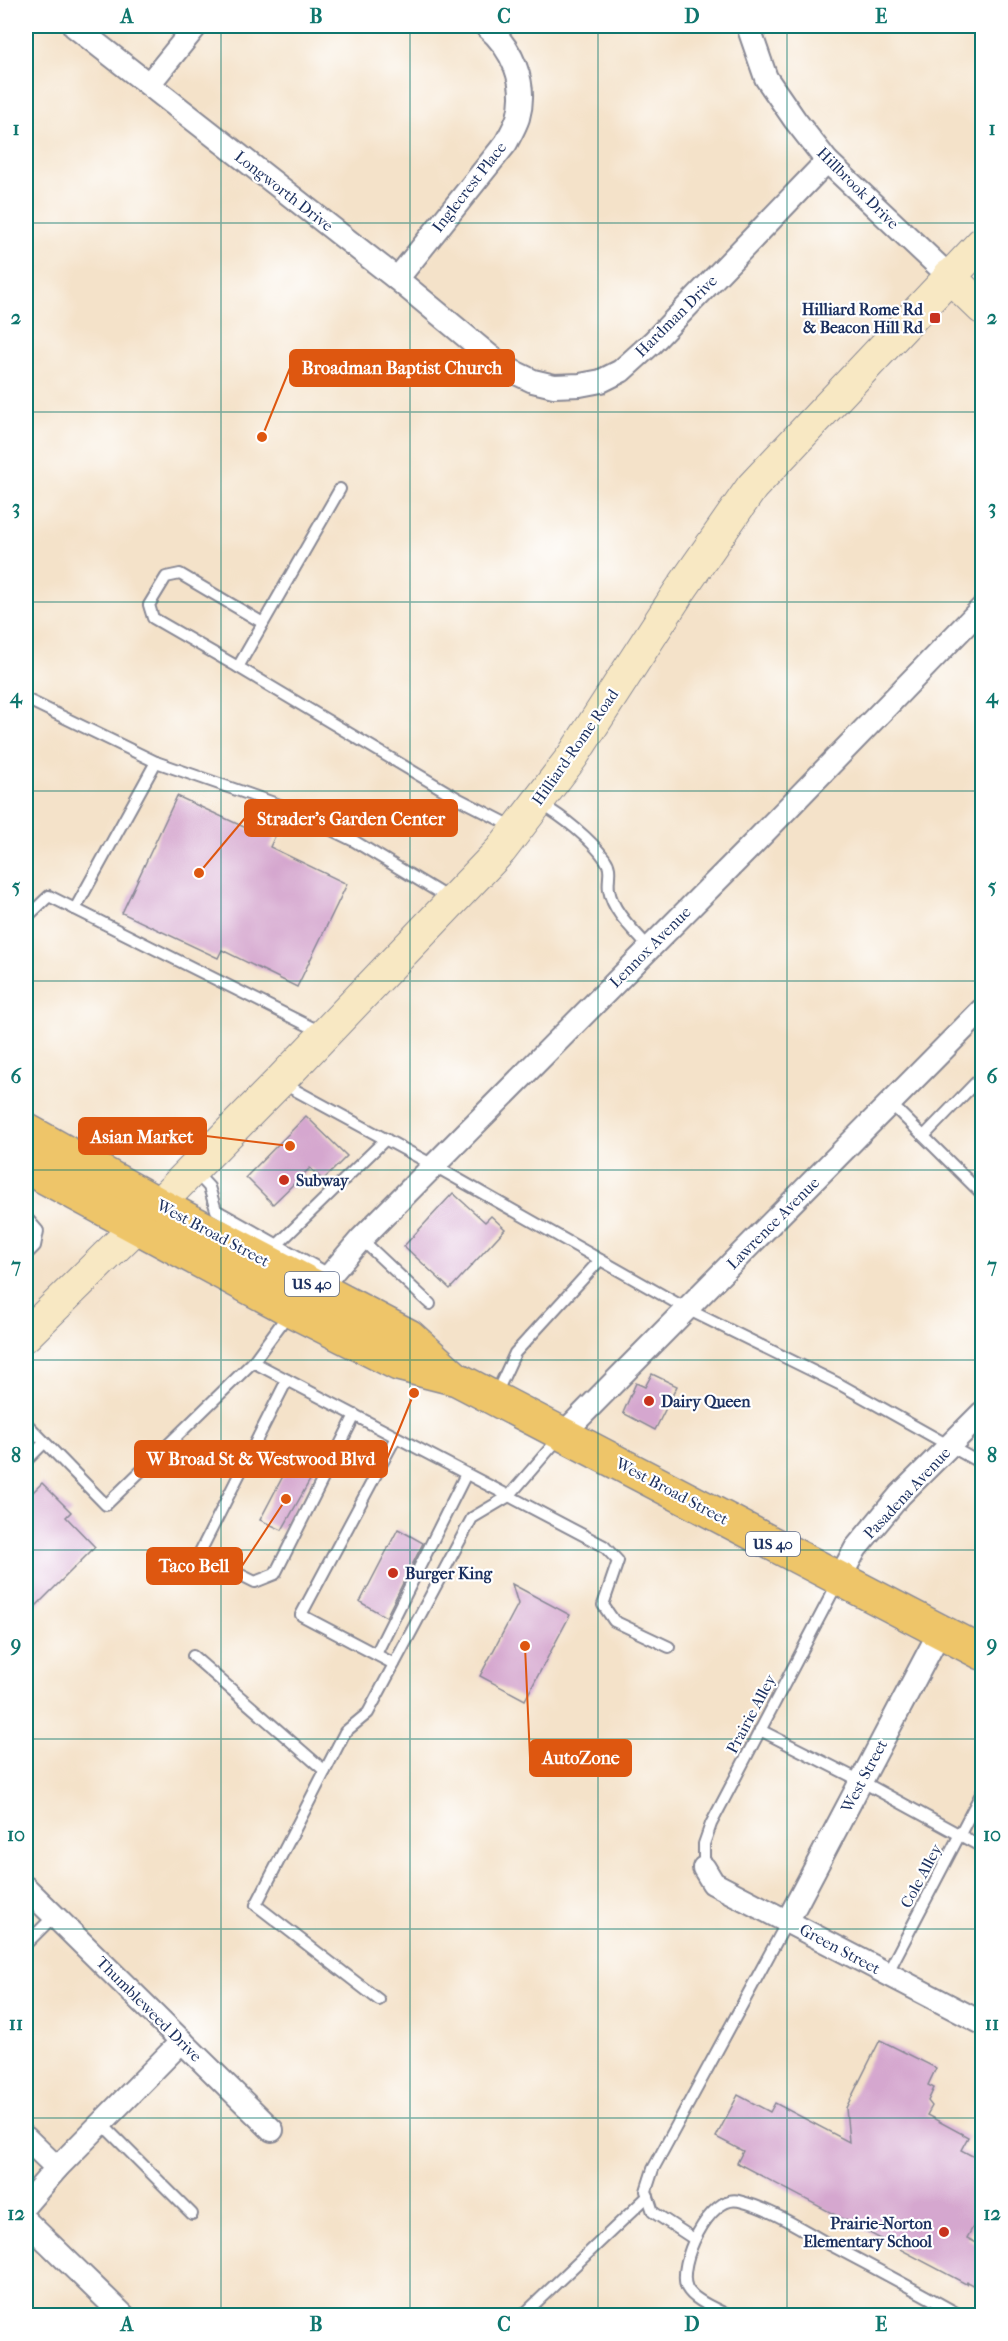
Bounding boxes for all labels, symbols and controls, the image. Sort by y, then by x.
text: A [119,5,135,28]
text: B [309,5,323,28]
text: C [497,5,511,28]
text: D [684,5,700,28]
text: E [875,5,887,28]
text: 1 [12,117,20,140]
text: 1 [988,117,996,140]
street label: Inglecrest Place [428,138,510,236]
street label: Hillbrook Drive [813,143,903,233]
street label: Longworth Drive [231,147,337,235]
street label: Hardman Drive [631,271,721,361]
place label: Hilliard Rome Rd & Beacon Hill Rd [802,300,924,337]
text: 2 [11,306,21,329]
text: 2 [987,306,997,329]
marker: Hilliard Rome Rd & Beacon Hill Rd [928,311,942,325]
callout: Broadman Baptist Church [290,350,514,386]
text: Broadman Baptist Church [302,358,503,379]
text: 3 [12,496,20,519]
text: 3 [988,496,996,519]
text: 4 [9,685,23,709]
street label: Hilliard-Rome Road [528,685,622,809]
text: 4 [985,685,999,709]
callout: Strader's Garden Center [245,800,457,836]
text: Strader's Garden Center [257,809,445,830]
text: 5 [12,875,21,898]
text: 5 [988,875,997,898]
street label: Lennox Avenue [605,902,695,992]
text: 6 [11,1065,23,1088]
text: 6 [987,1065,999,1088]
callout: Asian Market [79,1118,206,1154]
text: Asian Market [90,1127,194,1148]
place label: Subway [296,1171,350,1191]
marker: Subway [277,1173,291,1187]
street label: Lawrence Avenue [723,1173,823,1273]
street label: West Broad Street [153,1195,273,1271]
text: 7 [10,1254,21,1277]
text: 7 [986,1254,997,1277]
road number: US 40 [285,1272,339,1296]
place label: Dairy Queen [661,1392,751,1412]
marker: Dairy Queen [642,1394,656,1408]
callout: W Broad St & Westwood Blvd [135,1441,387,1477]
street label: Pasadena Avenue [860,1443,954,1543]
text: 8 [11,1444,21,1467]
text: 8 [987,1444,997,1467]
text: W Broad St & Westwood Blvd [146,1449,376,1470]
street label: West Broad Street [612,1453,732,1529]
road number: US 40 [746,1532,800,1556]
callout: Taco Bell [147,1548,242,1584]
text: Taco Bell [158,1556,230,1577]
place label: Burger King [405,1564,493,1584]
marker: Burger King [386,1566,400,1580]
text: 9 [10,1633,21,1656]
text: 9 [986,1633,997,1656]
street label: Prairie Alley [722,1671,780,1757]
street label: West Street [836,1736,891,1817]
callout: AutoZone [530,1740,631,1776]
text: AutoZone [541,1748,620,1769]
text: 10 [7,1823,25,1846]
text: 10 [983,1823,1001,1846]
street label: Cole Alley [896,1840,946,1911]
street label: Green Street [796,1920,884,1978]
street label: Thumbleweed Drive [92,1952,206,2066]
text: 11 [9,2012,23,2035]
text: 11 [985,2012,999,2035]
text: 12 [7,2202,25,2225]
text: 12 [983,2202,1001,2225]
place label: Prairie-Norton Elementary School [803,2214,933,2252]
marker: Prairie-Norton Elementary School [937,2225,951,2239]
text: A [119,2313,135,2336]
text: B [309,2313,323,2336]
text: C [497,2313,511,2336]
text: D [684,2313,700,2336]
text: E [875,2313,887,2336]

